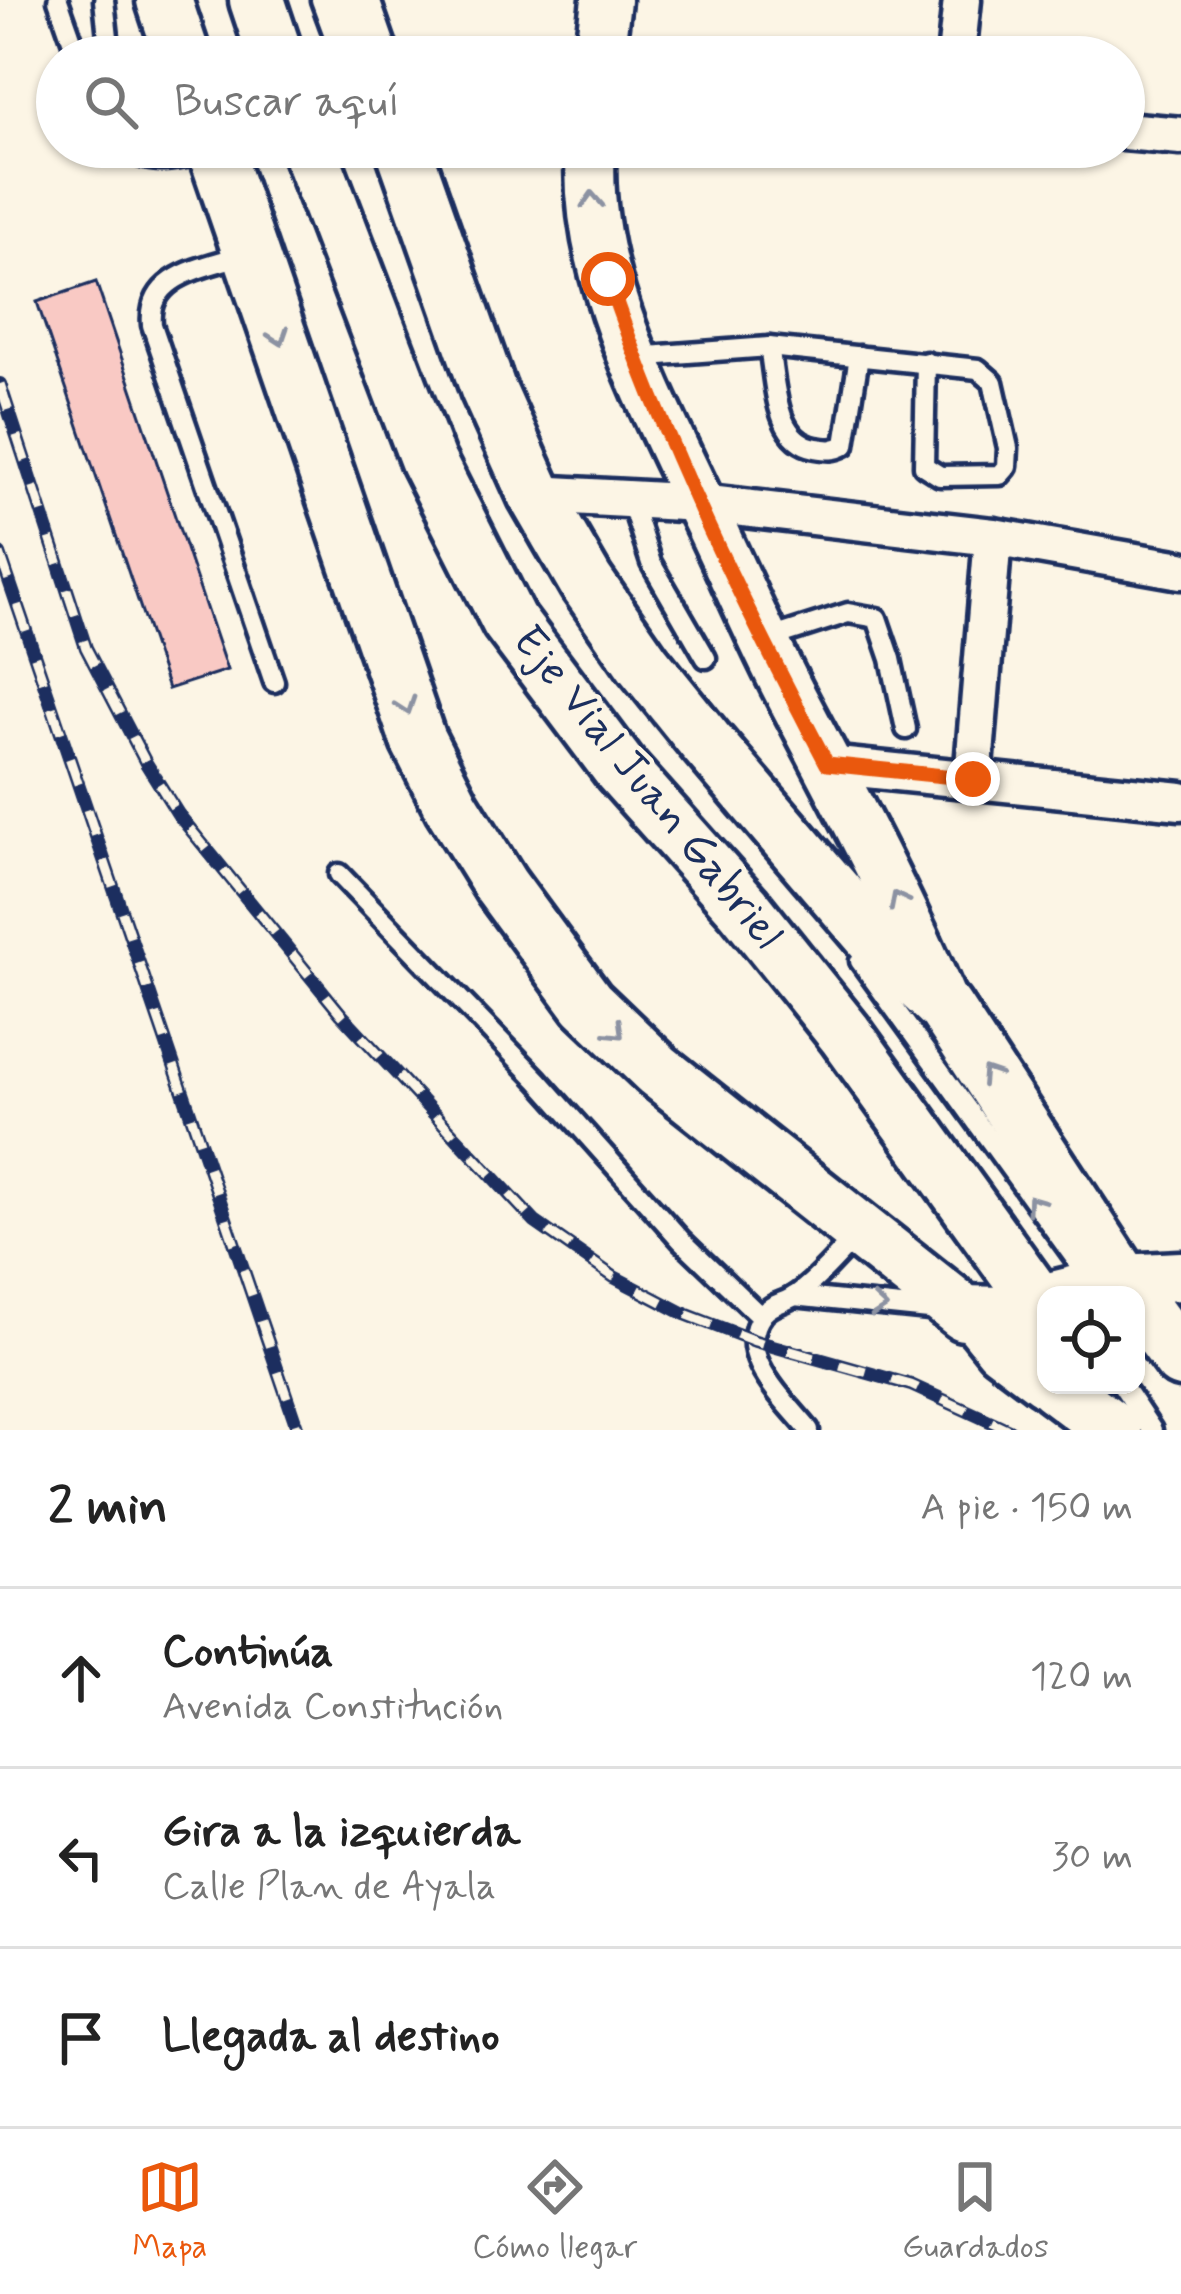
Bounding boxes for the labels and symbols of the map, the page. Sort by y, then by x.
one-way arrow [579,190,605,209]
route start [581,252,635,306]
one-way arrow [265,325,289,346]
street label: Eje Vial Juan Gabriel [498,614,796,962]
one-way arrow [392,694,416,715]
route end [946,752,1000,806]
one-way arrow [890,891,913,913]
one-way arrow [602,1017,624,1039]
one-way arrow [981,1067,1003,1089]
one-way arrow [1026,1195,1048,1216]
one-way arrow [870,1293,889,1319]

